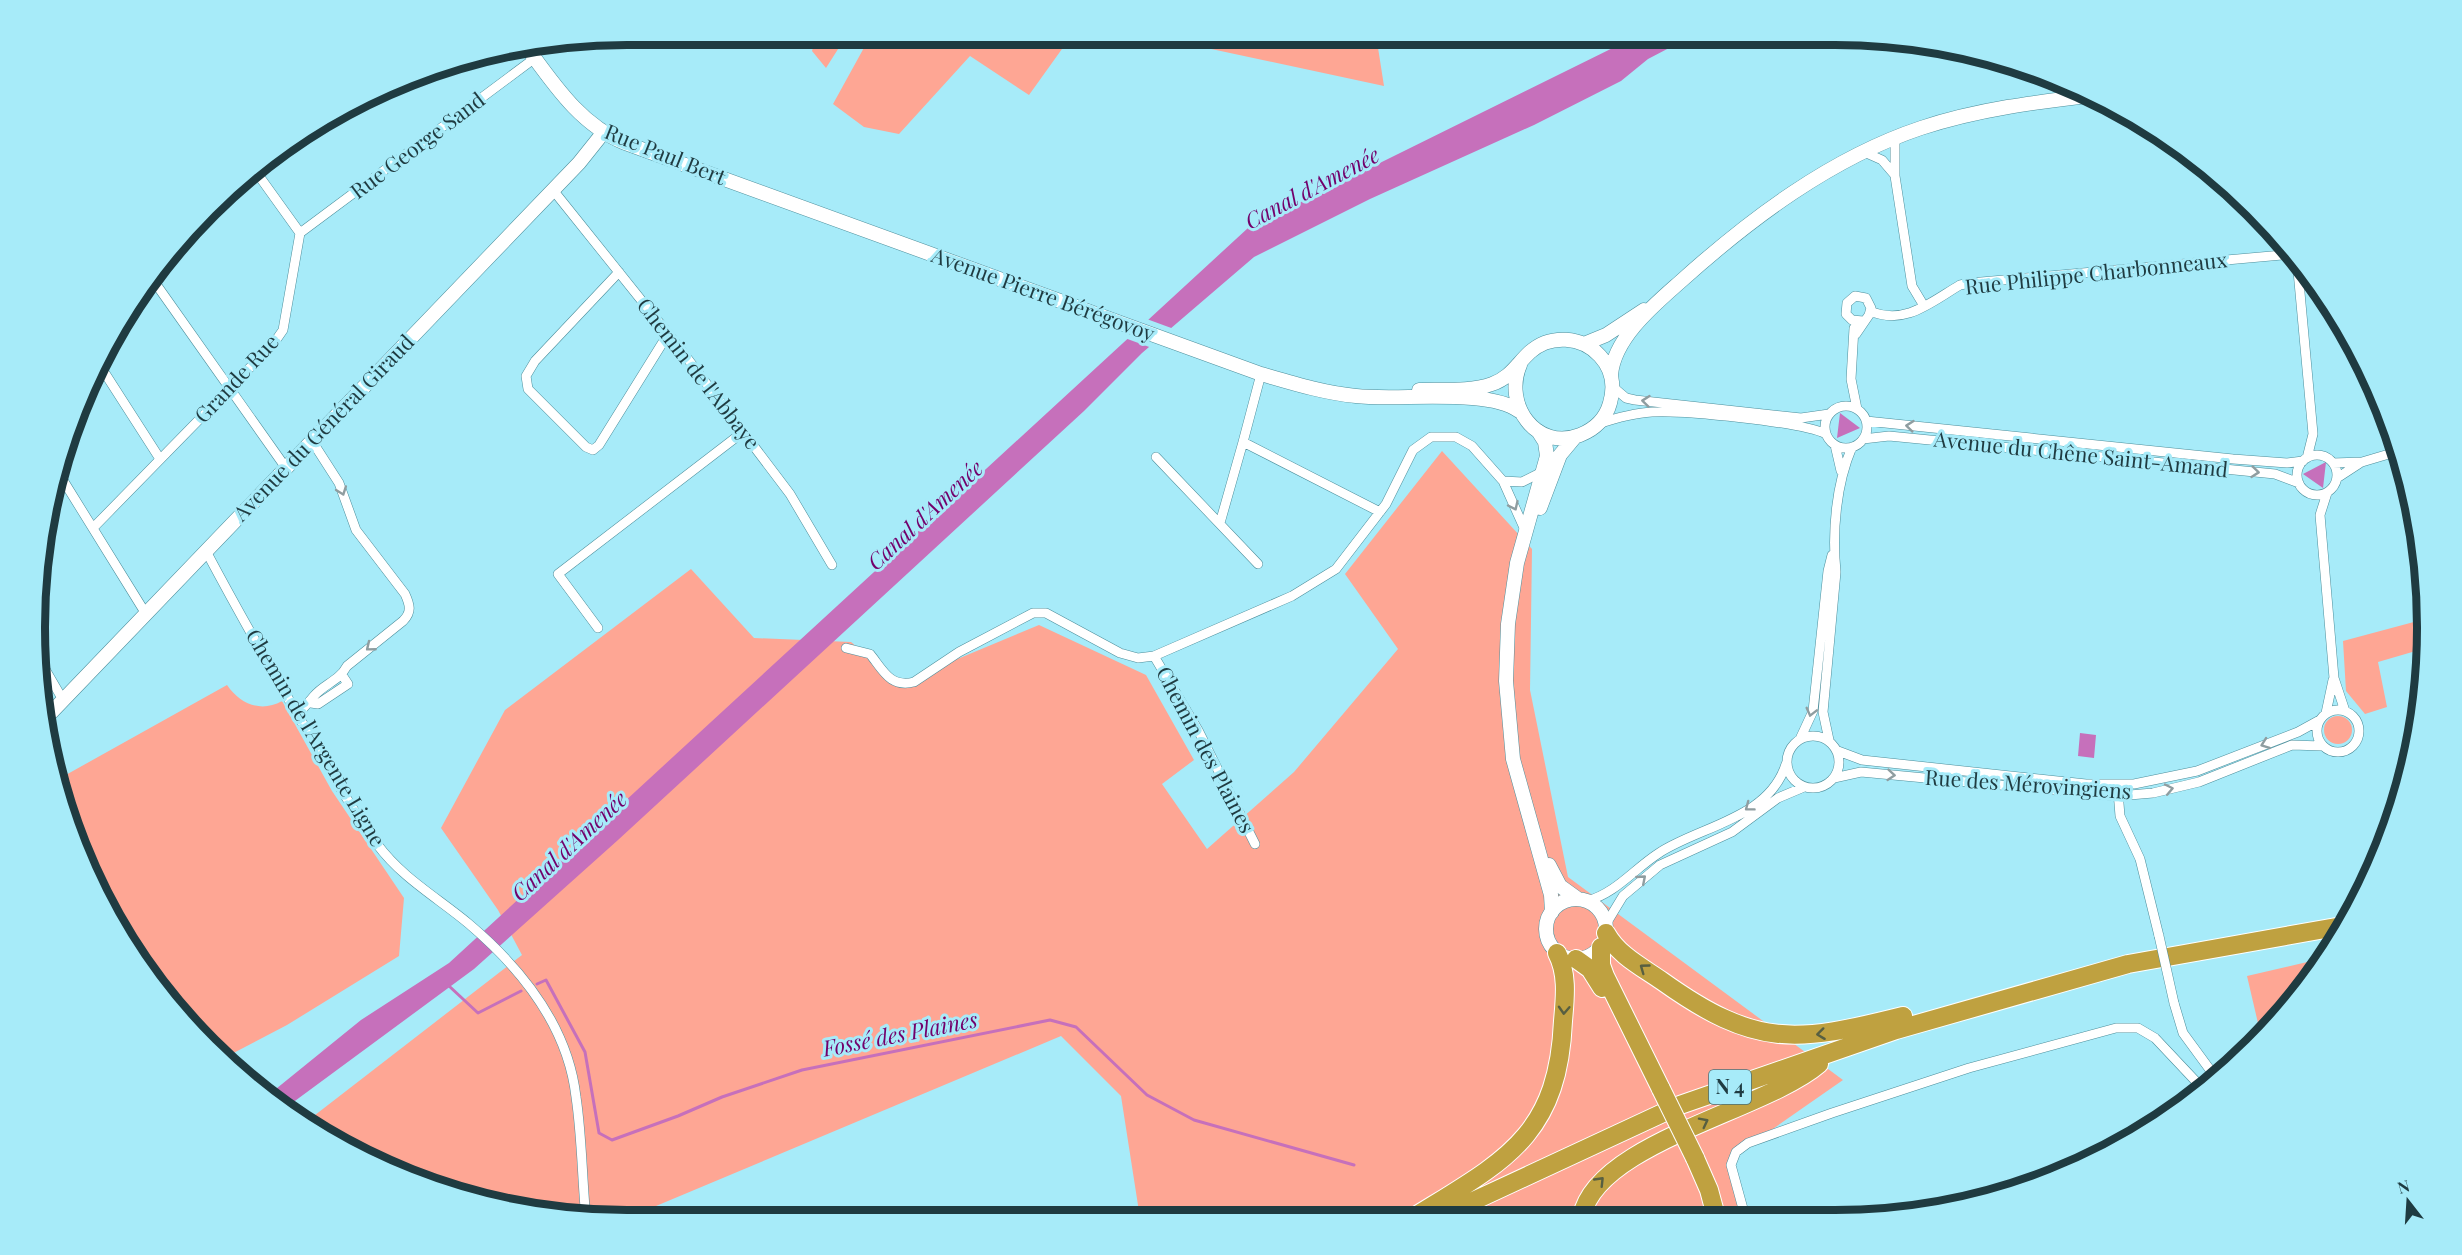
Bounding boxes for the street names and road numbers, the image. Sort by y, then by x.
street label: Rue George Sand [344,85,490,204]
street label: Rue Paul Bert [601,116,731,190]
street label: Avenue Pierre Bérégovoy [927,239,1159,347]
street label: Rue Philippe Charbonneaux [1963,244,2228,300]
street label: Chemin de l'Abbaye [632,291,767,454]
street label: Grande Rue [187,327,284,428]
street label: Avenue du Général Giraud [225,327,419,527]
street label: Avenue du Chêne Saint-Amand [1932,424,2230,482]
street label: Chemin de l'Argente Ligne [241,623,393,851]
street label: Chemin des Plaines [1151,661,1262,837]
street label: Rue des Mérovingiens [1924,762,2132,804]
road number: N 4 [1709,1070,1751,1104]

